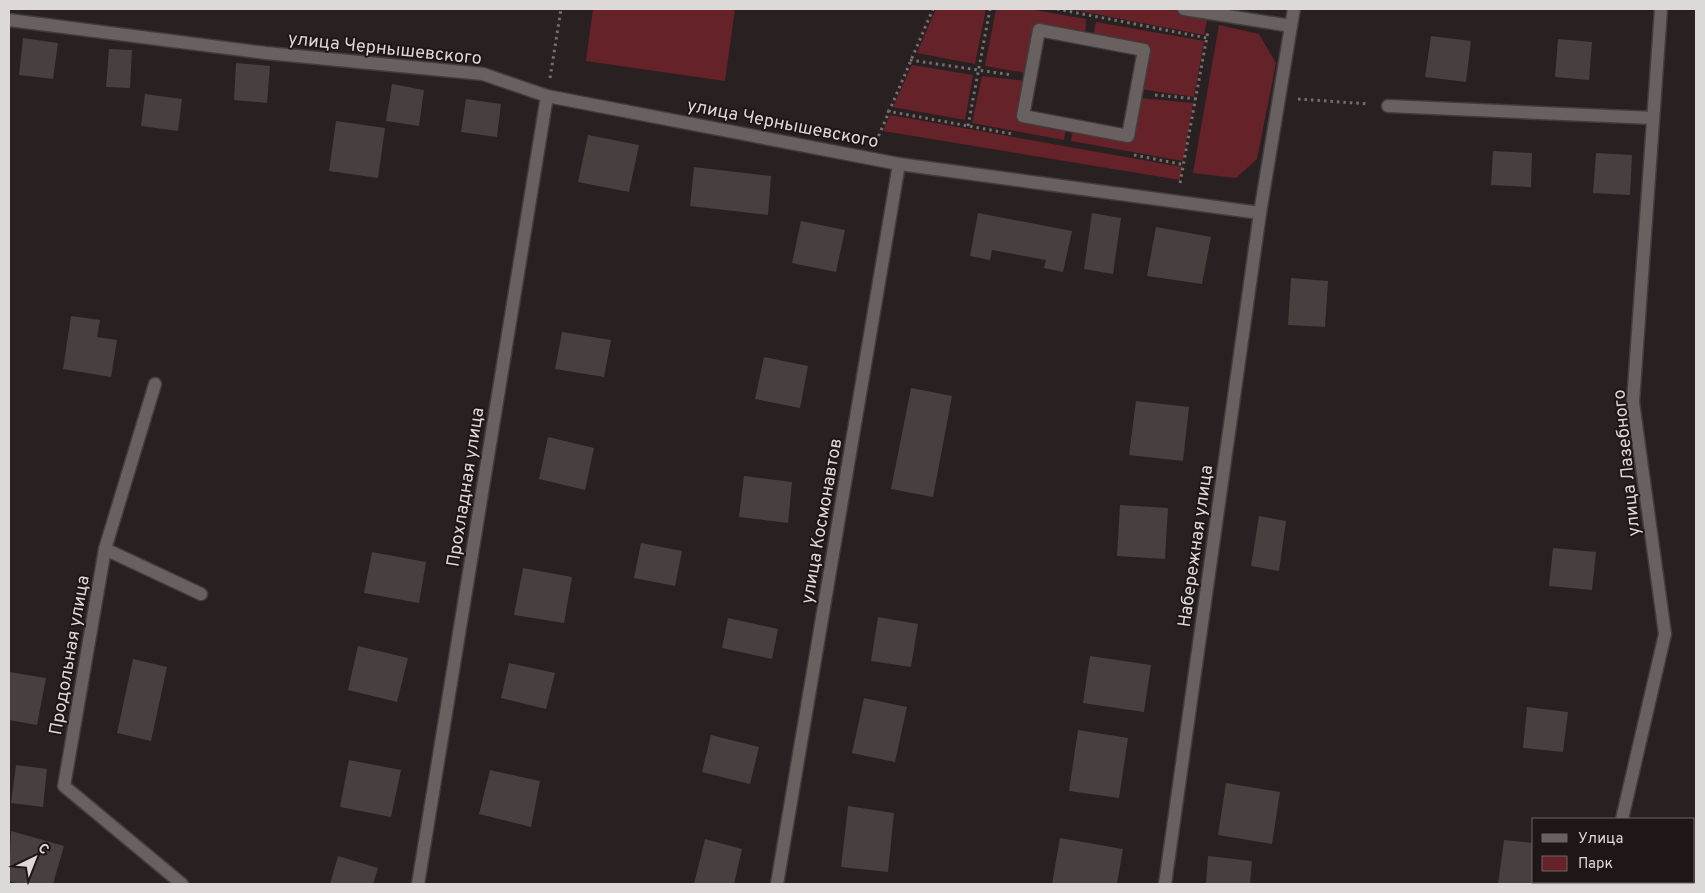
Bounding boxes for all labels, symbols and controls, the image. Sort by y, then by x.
street label: улица Чернышевского [287,28,483,71]
street label: улица Чернышевского [685,95,881,154]
street label: улица Лазебного [1608,388,1647,537]
street label: Прохладная улица [443,406,490,569]
street label: улица Космонавтов [797,437,848,606]
street label: Набережная улица [1174,464,1219,629]
street label: Продольная улица [45,574,96,737]
legend [1532,818,1695,883]
text: Улица [1578,830,1623,849]
north arrow [10,833,60,883]
text: С [34,840,52,859]
text: Парк [1578,855,1613,874]

